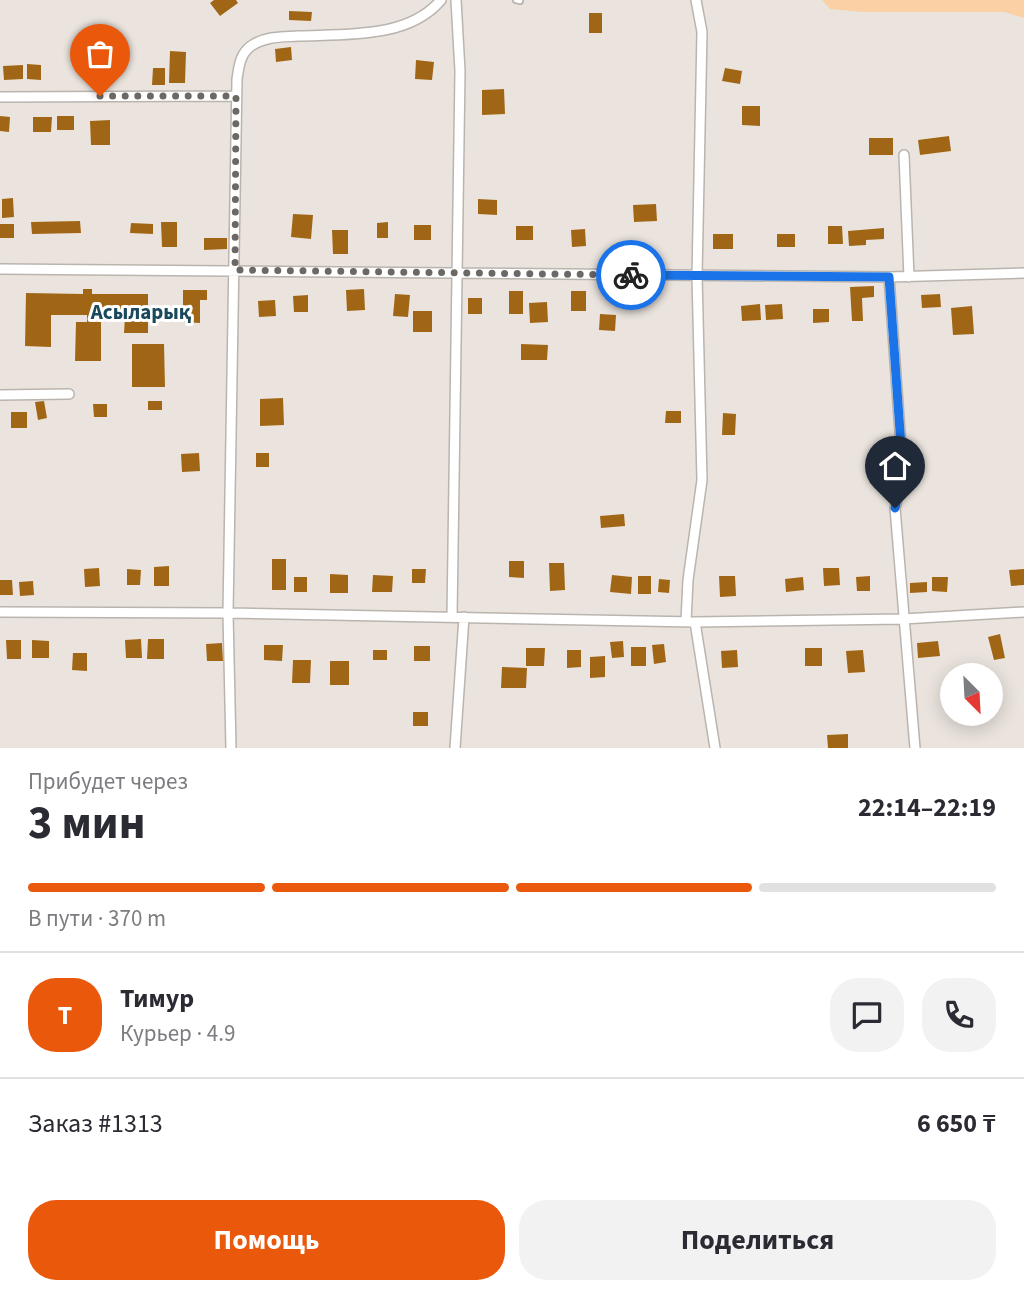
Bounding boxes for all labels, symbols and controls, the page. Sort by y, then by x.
pin [70,24,130,96]
icon: bag [81,35,119,73]
courier [596,240,666,310]
icon: bike [612,256,650,294]
district label: Асыларық [90,297,192,327]
pin [865,436,925,508]
icon: home [876,447,914,485]
north arrow [940,663,1003,726]
map controls [940,663,1003,726]
text: Прибудет через [28,765,188,798]
text: 22:14–22:19 [858,789,996,826]
text: 3 мин [28,791,145,856]
text: В пути · 370 m [28,902,166,935]
button: chat [830,978,904,1052]
button: phone [922,978,996,1052]
text: Тимур [120,980,194,1017]
text: Т [58,997,72,1034]
text: Курьер · 4.9 [120,1017,235,1050]
text: Заказ #1313 [28,1105,163,1142]
text: 6 650 ₸ [917,1105,996,1142]
button: Помощь [28,1200,505,1280]
button: Поделиться [519,1200,996,1280]

